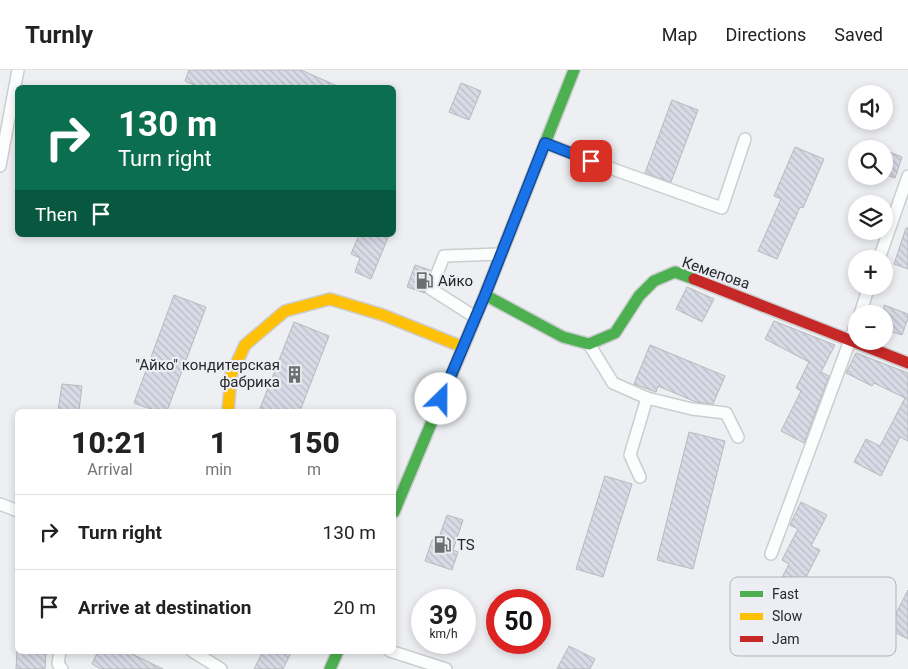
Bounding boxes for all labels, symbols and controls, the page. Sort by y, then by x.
text: Turnly [25,21,93,49]
text: Map [662,24,697,45]
text: Directions [725,24,806,45]
text: Saved [834,24,883,45]
map controls [848,85,893,350]
button: sound [848,85,893,130]
text: 130 m [118,104,217,145]
icon: right [35,105,100,170]
pin [570,140,612,182]
button: search [848,140,893,185]
text: Turn right [118,146,212,171]
icon: arrive [577,147,605,175]
button: layers [848,195,893,240]
icon: arrive [87,200,115,228]
text: Then [35,203,77,226]
button: + [848,250,893,295]
street label: Кемепова [680,253,752,293]
fuel station icon: Айко [414,271,434,291]
place label: Айко [438,272,473,290]
button: − [848,305,893,350]
place label: "Айко" кондитерская фабрика [135,356,280,391]
building icon: "Айко" кондитерская фабрика [284,364,304,384]
position arrow [414,372,466,424]
text: 10:21 [71,425,149,460]
text: 1 [210,425,227,460]
text: 150 [288,425,340,460]
text: Arrival [87,460,133,479]
text: min [205,460,232,479]
text: m [307,460,321,479]
icon: right [35,518,63,546]
text: Turn right [78,521,162,544]
text: 130 m [323,521,376,544]
fuel station icon: TS [433,535,453,555]
place label: TS [457,536,475,554]
legend [730,577,896,656]
text: Fast [772,586,799,602]
speed limit sign: 50 [486,589,551,654]
icon: arrive [35,593,63,621]
text: Arrive at destination [78,596,251,619]
text: 20 m [333,596,376,619]
text: 39 [429,601,458,630]
text: Slow [772,608,803,624]
text: km/h [429,627,458,641]
text: Jam [772,631,800,647]

